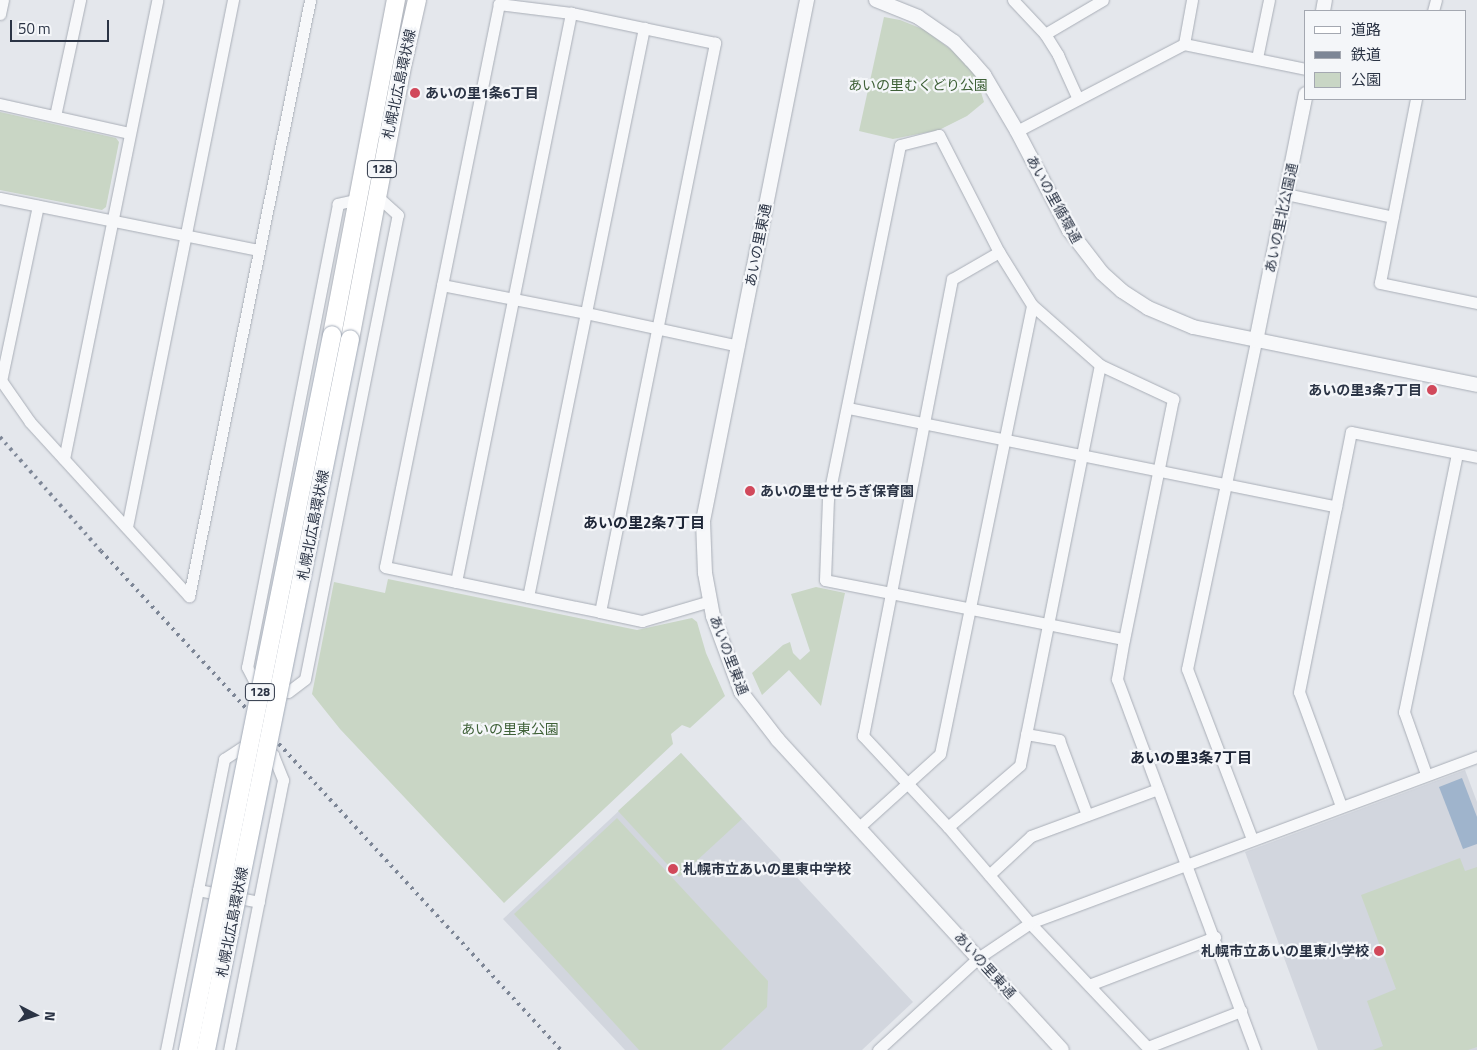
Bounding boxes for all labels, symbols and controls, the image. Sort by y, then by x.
scale bar [12,10,111,42]
legend [1304,10,1467,100]
text: 50 m [18,17,51,40]
text: 道路 [1351,18,1381,41]
street label: 札幌北広島環状線 [379,27,419,141]
text: 鉄道 [1351,43,1381,66]
text: 公園 [1351,68,1381,91]
park label: あいの里むくどり公園 [848,77,988,93]
place label: あいの里1条6丁目 [425,85,539,101]
marker: あいの里1条6丁目 [409,87,421,99]
street label: あいの里循環通 [1023,152,1085,246]
road number: 128 [366,160,398,178]
street label: あいの里北公園通 [1261,161,1301,275]
street label: あいの里東通 [742,202,774,288]
place label: あいの里3条7丁目 [1308,382,1422,398]
marker: あいの里3条7丁目 [1426,384,1438,396]
street label: 札幌北広島環状線 [294,468,332,582]
place label: あいの里せせらぎ保育園 [760,483,914,499]
marker: あいの里せせらぎ保育園 [744,485,756,497]
district label: あいの里2条7丁目 [583,514,705,532]
street label: あいの里東通 [706,613,752,697]
road number: 128 [244,682,276,702]
park label: あいの里東公園 [461,721,559,737]
district label: あいの里3条7丁目 [1130,749,1252,767]
place label: 札幌市立あいの里東中学校 [683,861,851,877]
marker: 札幌市立あいの里東中学校 [667,863,679,875]
street label: 札幌北広島環状線 [213,865,251,979]
street label: あいの里東通 [951,928,1019,1002]
place label: 札幌市立あいの里東小学校 [1201,943,1369,959]
marker: 札幌市立あいの里東小学校 [1373,945,1385,957]
north arrow [10,990,60,1040]
text: N [40,1011,61,1022]

